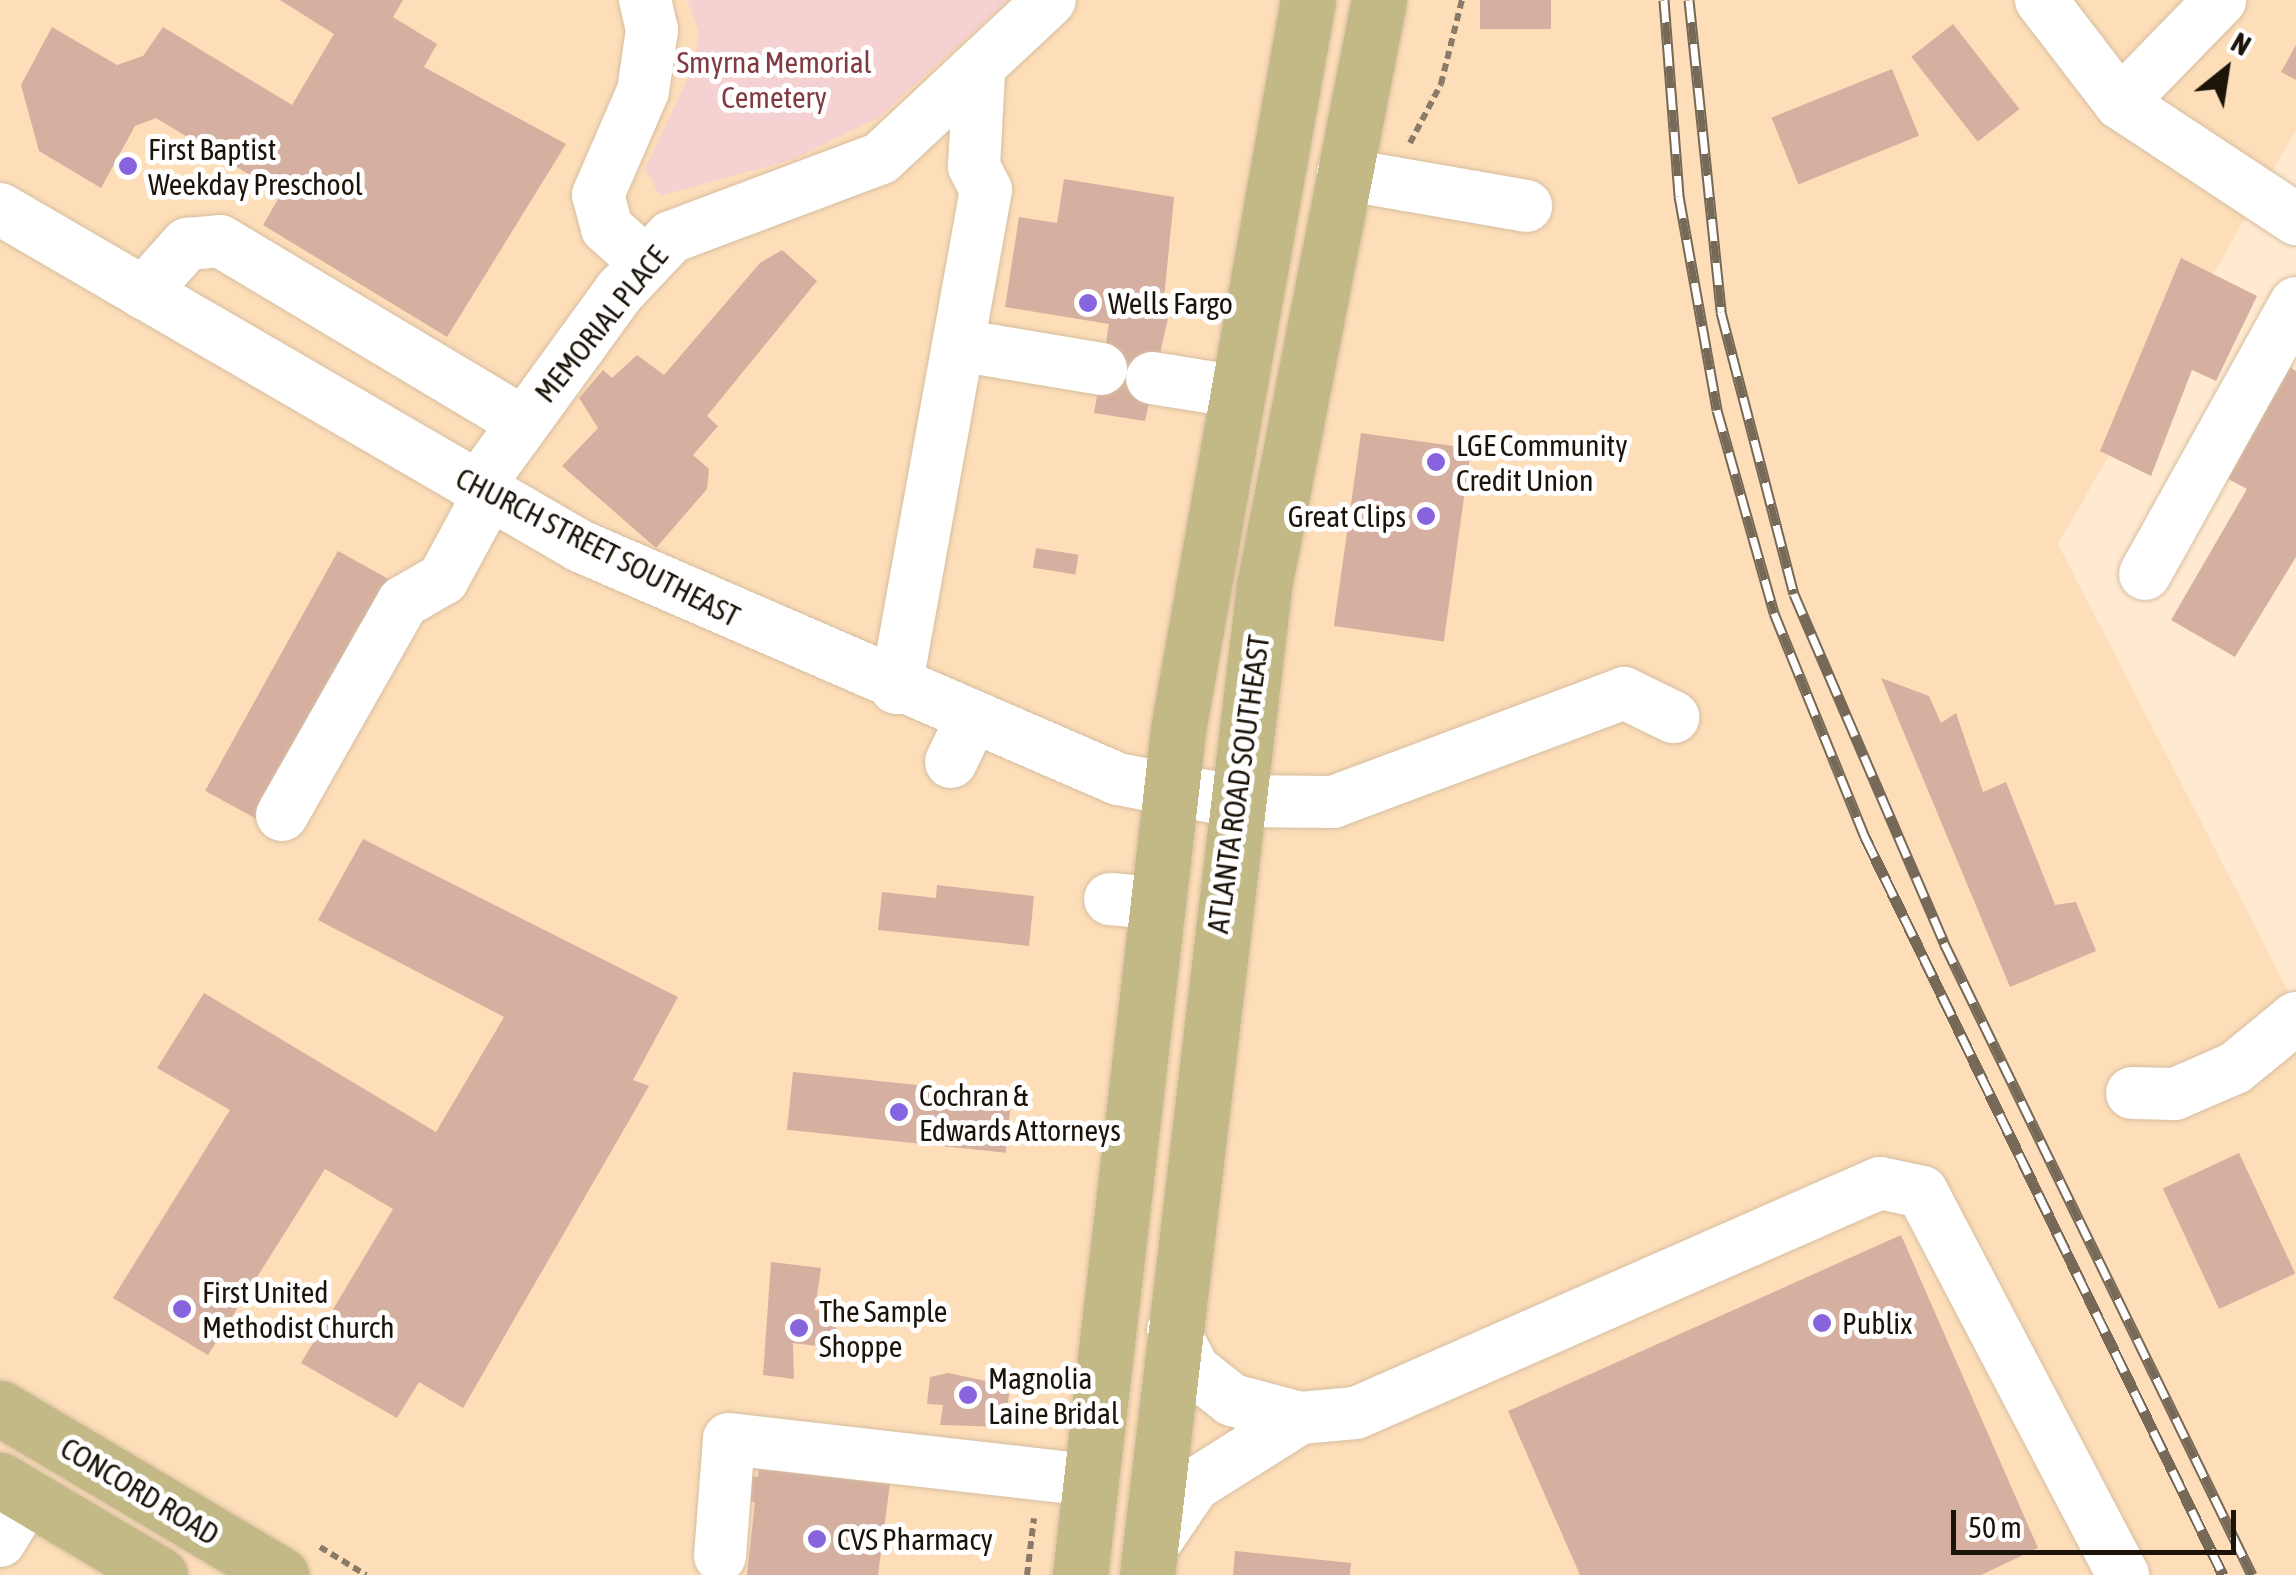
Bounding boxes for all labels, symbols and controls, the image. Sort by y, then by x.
north arrow [2176,20,2276,120]
text: N [2226,26,2256,62]
park label: Smyrna Memorial Cemetery [676,44,872,114]
place label: First Baptist Weekday Preschool [148,131,363,202]
marker: First Baptist Weekday Preschool [117,155,139,177]
street label: MEMORIAL PLACE [527,239,675,409]
place label: Wells Fargo [1108,285,1233,321]
marker: Wells Fargo [1077,292,1099,314]
place label: LGE Community Credit Union [1456,427,1628,498]
marker: LGE Community Credit Union [1425,451,1447,473]
street label: CHURCH STREET SOUTHEAST [450,460,746,634]
place label: Great Clips [1288,498,1406,534]
marker: Great Clips [1415,505,1437,527]
street label: ATLANTA ROAD SOUTHEAST [1199,632,1277,936]
place label: Cochran & Edwards Attorneys [919,1077,1121,1148]
marker: Cochran & Edwards Attorneys [888,1101,910,1123]
place label: First United Methodist Church [202,1274,395,1344]
place label: The Sample Shoppe [819,1293,947,1364]
marker: First United Methodist Church [171,1298,193,1320]
place label: Publix [1842,1305,1912,1341]
marker: Publix [1811,1312,1833,1334]
marker: The Sample Shoppe [788,1317,810,1339]
place label: Magnolia Laine Bridal [988,1360,1119,1430]
marker: Magnolia Laine Bridal [957,1384,979,1406]
street label: CONCORD ROAD [54,1430,226,1552]
scale bar [1956,1490,2241,1552]
text: 50 m [1968,1510,2022,1544]
place label: CVS Pharmacy [837,1521,993,1557]
marker: CVS Pharmacy [806,1528,828,1550]

